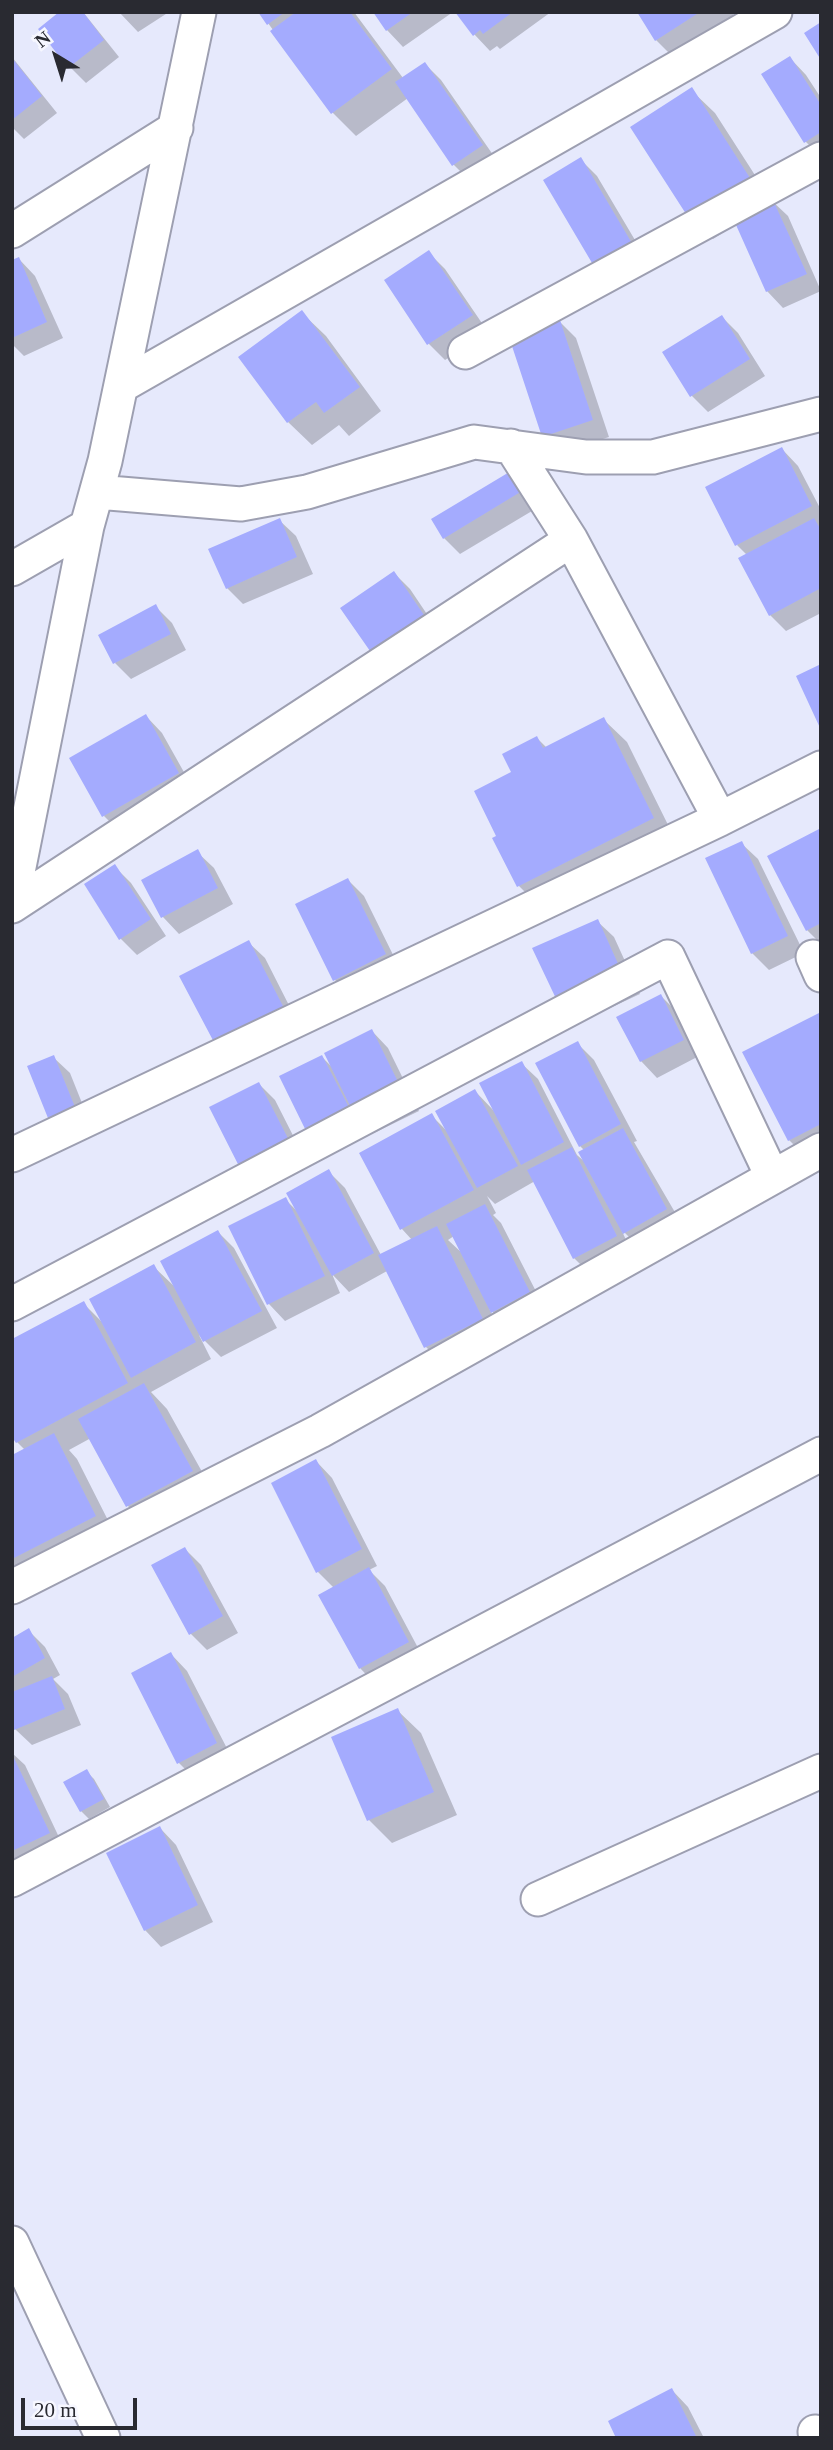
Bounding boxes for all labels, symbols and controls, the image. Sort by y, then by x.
north arrow [21,21,91,91]
text: N [31,27,55,52]
scale bar [24,2384,140,2428]
text: 20 m [34,2398,77,2422]

